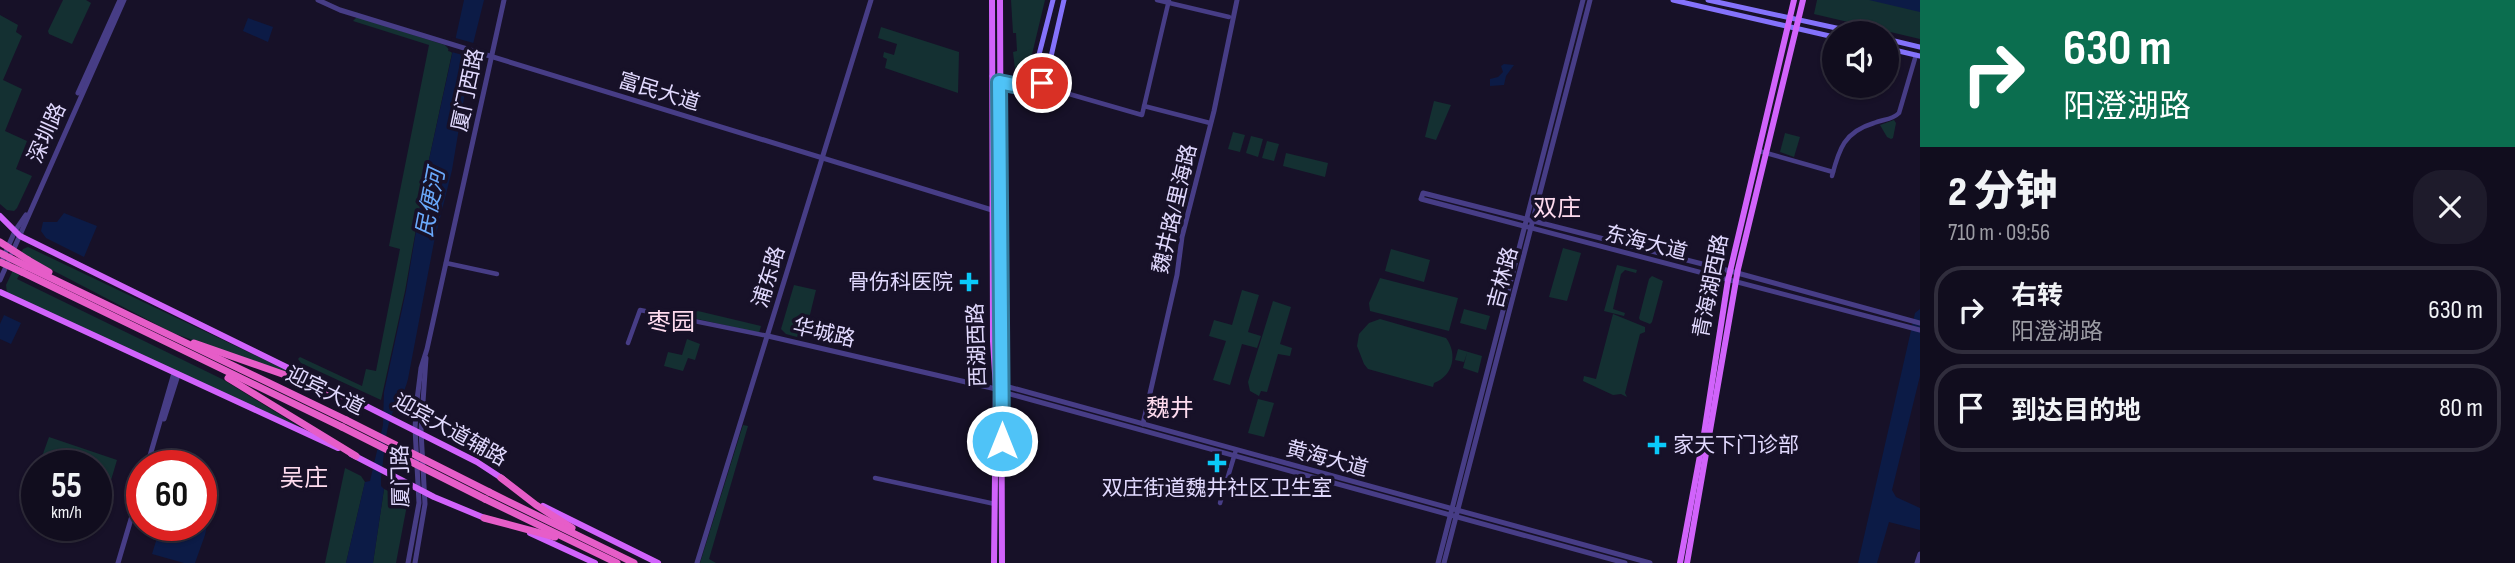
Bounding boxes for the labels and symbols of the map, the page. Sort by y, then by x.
street label: 厦门西路 [447,46,489,134]
pin [1012,53,1072,113]
street label: 富民大道 [615,68,703,116]
street label: 深圳路 [23,99,71,167]
street label: 魏井路/里海路 [1148,142,1202,276]
water label: 民便河 [411,163,452,240]
district label: 双庄 [1533,194,1581,223]
street label: 东海大道 [1602,221,1690,265]
street label: 青海湖西路 [1689,232,1733,340]
street label: 浦东路 [748,243,790,311]
street label: 吉林路 [1483,244,1523,312]
place label: 骨伤科医院 [848,270,953,295]
marker: 骨伤科医院 [959,272,979,292]
street label: 西湖西路 [963,303,991,387]
district label: 枣园 [647,308,695,337]
street label: 华城路 [790,314,858,352]
street label: 迎宾大道 [282,361,368,421]
street label: 迎宾大道辅路 [389,389,511,471]
district label: 魏井 [1146,394,1194,423]
position arrow [965,404,1039,478]
place label: 家天下门诊部 [1673,433,1799,458]
marker: 家天下门诊部 [1647,435,1667,455]
street label: 黄海大道 [1283,436,1371,482]
street label: 厦门路 [388,444,414,508]
speed limit sign: 60 [126,450,217,541]
marker: 双庄街道魏井社区卫生室 [1207,453,1227,473]
district label: 吴庄 [280,464,328,493]
place label: 双庄街道魏井社区卫生室 [1102,476,1333,501]

